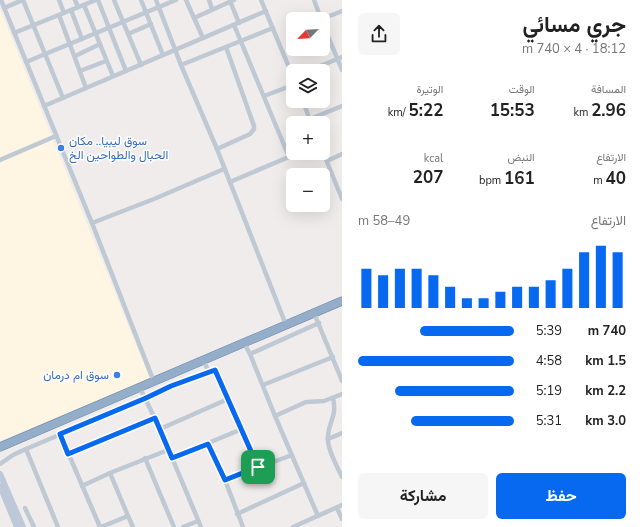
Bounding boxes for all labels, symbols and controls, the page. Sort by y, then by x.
text: جري مسائي [522,10,626,40]
north arrow [286,12,330,56]
map controls [286,12,330,212]
button: share [358,13,400,55]
text: 18:12 · 4 × 740 m [522,40,626,58]
button: layers [286,64,330,108]
text: الوتيرة [416,82,443,97]
text: الوقت [509,82,535,97]
text: المسافة [591,82,626,97]
text: 5:22 [409,99,443,122]
text: 15:53 [490,99,535,122]
text: 2.96 [591,99,626,122]
text: /km [388,105,409,120]
text: km [573,105,591,120]
button: + [286,116,330,160]
place label: سوق ليبيا.. مكان الحبال والطواحين الخ [69,133,168,164]
marker: سوق ليبيا.. مكان الحبال والطواحين الخ [56,143,66,153]
text: النبض [507,150,535,165]
text: الارتفاع [596,150,626,165]
text: kcal [424,151,443,166]
text: 207 [413,166,443,189]
text: 161 [504,167,535,190]
text: 40 [606,167,626,190]
button: − [286,168,330,212]
text: bpm [479,173,504,188]
text: m [593,173,606,188]
text: 49–58 m [358,212,410,230]
text: الارتفاع [591,212,626,230]
text: 5:39 [536,322,562,340]
text: 740 m [588,322,626,340]
text: 4:58 [536,352,562,370]
text: 1.5 km [585,352,626,370]
place label: سوق ام درمان [43,367,109,383]
marker: سوق ام درمان [112,370,122,380]
text: 5:19 [536,382,562,400]
text: 2.2 km [585,382,626,400]
text: 5:31 [536,412,562,430]
text: 3.0 km [585,412,626,430]
pin [241,450,275,484]
icon: arrive [247,456,269,478]
button: مشاركة [358,473,488,519]
button: حفظ [496,473,626,519]

